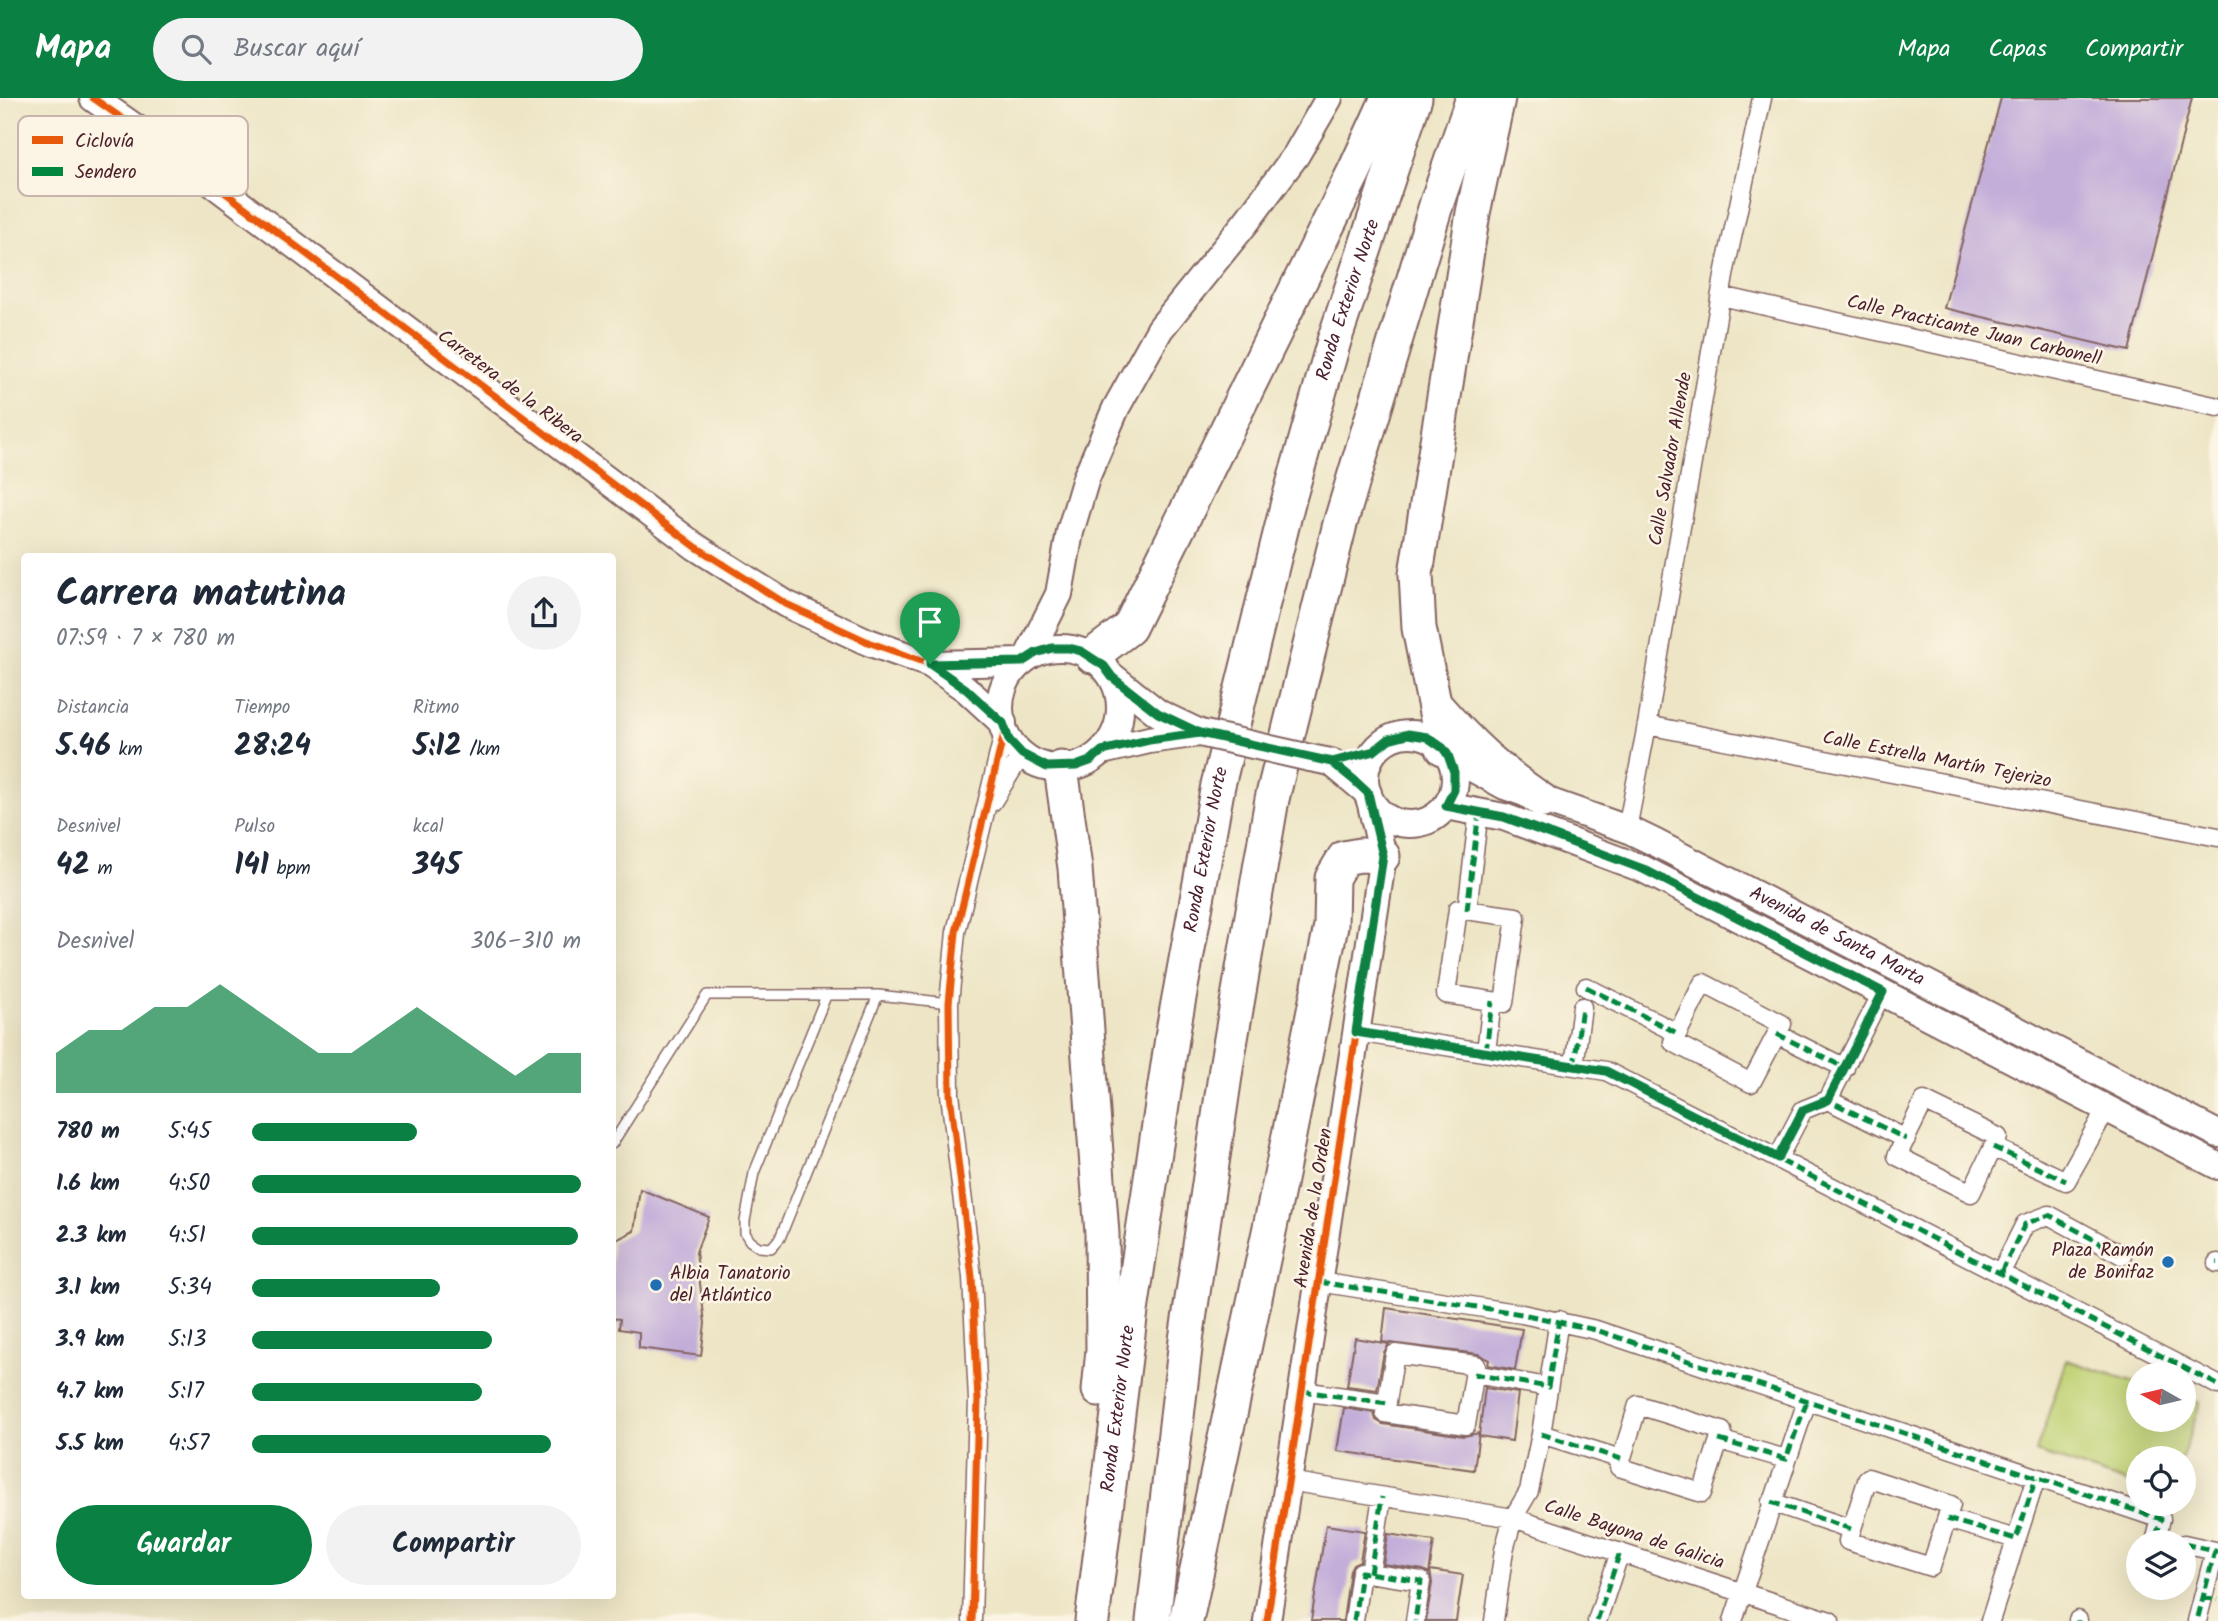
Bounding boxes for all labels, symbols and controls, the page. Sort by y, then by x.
search box [153,18,643,81]
text: Mapa [35,23,111,76]
text: Buscar aquí [233,28,360,70]
icon: search [177,30,215,68]
text: Mapa [1898,30,1950,69]
text: Capas [1988,30,2047,69]
text: Compartir [2085,30,2183,69]
legend [18,116,248,196]
text: Ciclovía [75,127,134,157]
text: Sendero [75,158,137,188]
street label: Ronda Exterior Norte [1308,215,1389,384]
street label: Calle Practicante Juan Carbonell [1844,287,2105,375]
street label: Carretera de la Ribera [431,322,589,452]
street label: Calle Salvador Allende [1641,369,1701,548]
text: Carrera matutina [56,565,346,625]
button: share [507,576,581,650]
pin [900,592,960,664]
icon: arrive [911,603,949,641]
text: 07:59 · 7 × 780 m [56,621,235,657]
text: Distancia [56,693,129,723]
text: Tiempo [234,693,290,723]
text: Ritmo [413,693,459,723]
text: 5.46 [56,723,111,771]
text: 28:24 [234,723,311,771]
text: 5:12 [413,723,462,771]
street label: Calle Estrella Martín Tejerizo [1820,723,2054,797]
text: km [111,735,143,765]
text: /km [462,735,500,765]
street label: Ronda Exterior Norte [1176,763,1237,935]
text: Desnivel [56,812,121,842]
text: Pulso [234,812,275,842]
text: kcal [413,812,444,842]
text: 42 [56,842,90,890]
text: 141 [234,842,269,890]
text: 345 [413,842,461,890]
text: m [90,854,113,884]
text: bpm [269,854,311,884]
street label: Avenida de Santa Marta [1744,879,1930,995]
text: Desnivel [56,924,134,960]
text: 306–310 m [470,924,581,960]
text: 780 m [56,1114,120,1150]
text: 5:45 [168,1114,211,1150]
street label: Avenida de la Orden [1287,1126,1341,1290]
text: 1.6 km [56,1166,120,1202]
text: 4:50 [168,1166,210,1202]
text: 2.3 km [56,1218,126,1254]
text: 4:51 [168,1218,206,1254]
place label: Plaza Ramón de Bonifaz [2051,1236,2154,1288]
marker: Plaza Ramón de Bonifaz [2160,1254,2176,1270]
place label: Albia Tanatorio del Atlántico [670,1259,791,1311]
text: 3.1 km [56,1270,120,1306]
text: 5:34 [168,1270,212,1306]
marker: Albia Tanatorio del Atlántico [648,1277,664,1293]
text: 3.9 km [56,1322,125,1358]
text: 5:13 [168,1322,206,1358]
street label: Ronda Exterior Norte [1093,1323,1144,1494]
north arrow [2126,1362,2196,1432]
map controls [2126,1362,2196,1600]
text: 4.7 km [56,1374,124,1410]
text: 5:17 [168,1374,204,1410]
text: 5.5 km [56,1426,124,1462]
text: 4:57 [168,1426,209,1462]
button: locate [2126,1446,2196,1516]
street label: Calle Bayona de Galicia [1540,1492,1728,1578]
button: Guardar [56,1505,312,1585]
button: Compartir [326,1505,581,1585]
button: layers [2126,1530,2196,1600]

